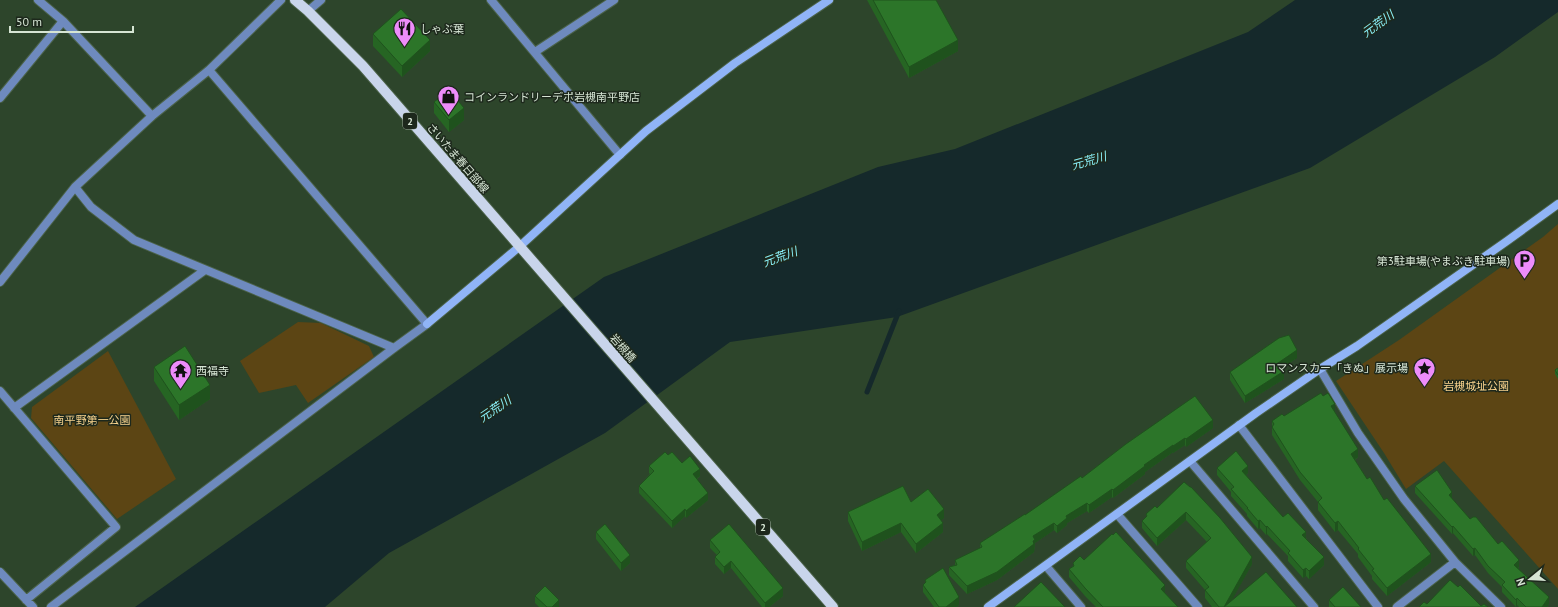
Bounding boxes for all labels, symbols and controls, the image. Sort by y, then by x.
water label: 元荒川 [1359,6,1398,40]
scale bar [10,8,133,34]
text: 50 m [16,14,42,29]
restaurant icon: しゃぶ葉 [391,16,417,49]
place label: しゃぶ葉 [420,22,464,36]
shop icon: コインランドリーデポ岩槻南平野店 [435,84,461,117]
place label: コインランドリーデポ岩槻南平野店 [464,90,640,104]
road number: 2 [403,113,417,129]
street label: さいたま春日部線 [424,120,492,196]
water label: 元荒川 [1069,148,1110,173]
water label: 元荒川 [760,243,801,270]
parking icon: 第3駐車場(やまぶき駐車場) [1512,248,1538,281]
place label: 第3駐車場(やまぶき駐車場) [1377,254,1510,268]
street label: 岩槻橋 [607,331,639,365]
place icon: ロマンスカー「きぬ」展示場 [1411,355,1437,388]
temple icon: 西福寺 [167,358,193,391]
place label: ロマンスカー「きぬ」展示場 [1265,361,1408,375]
place label: 西福寺 [196,364,229,378]
park label: 岩槻城址公園 [1443,379,1509,393]
water label: 元荒川 [476,391,515,425]
park label: 南平野第一公園 [54,413,131,427]
road number: 2 [756,519,770,535]
north arrow [1510,559,1550,599]
text: N [1513,576,1528,588]

